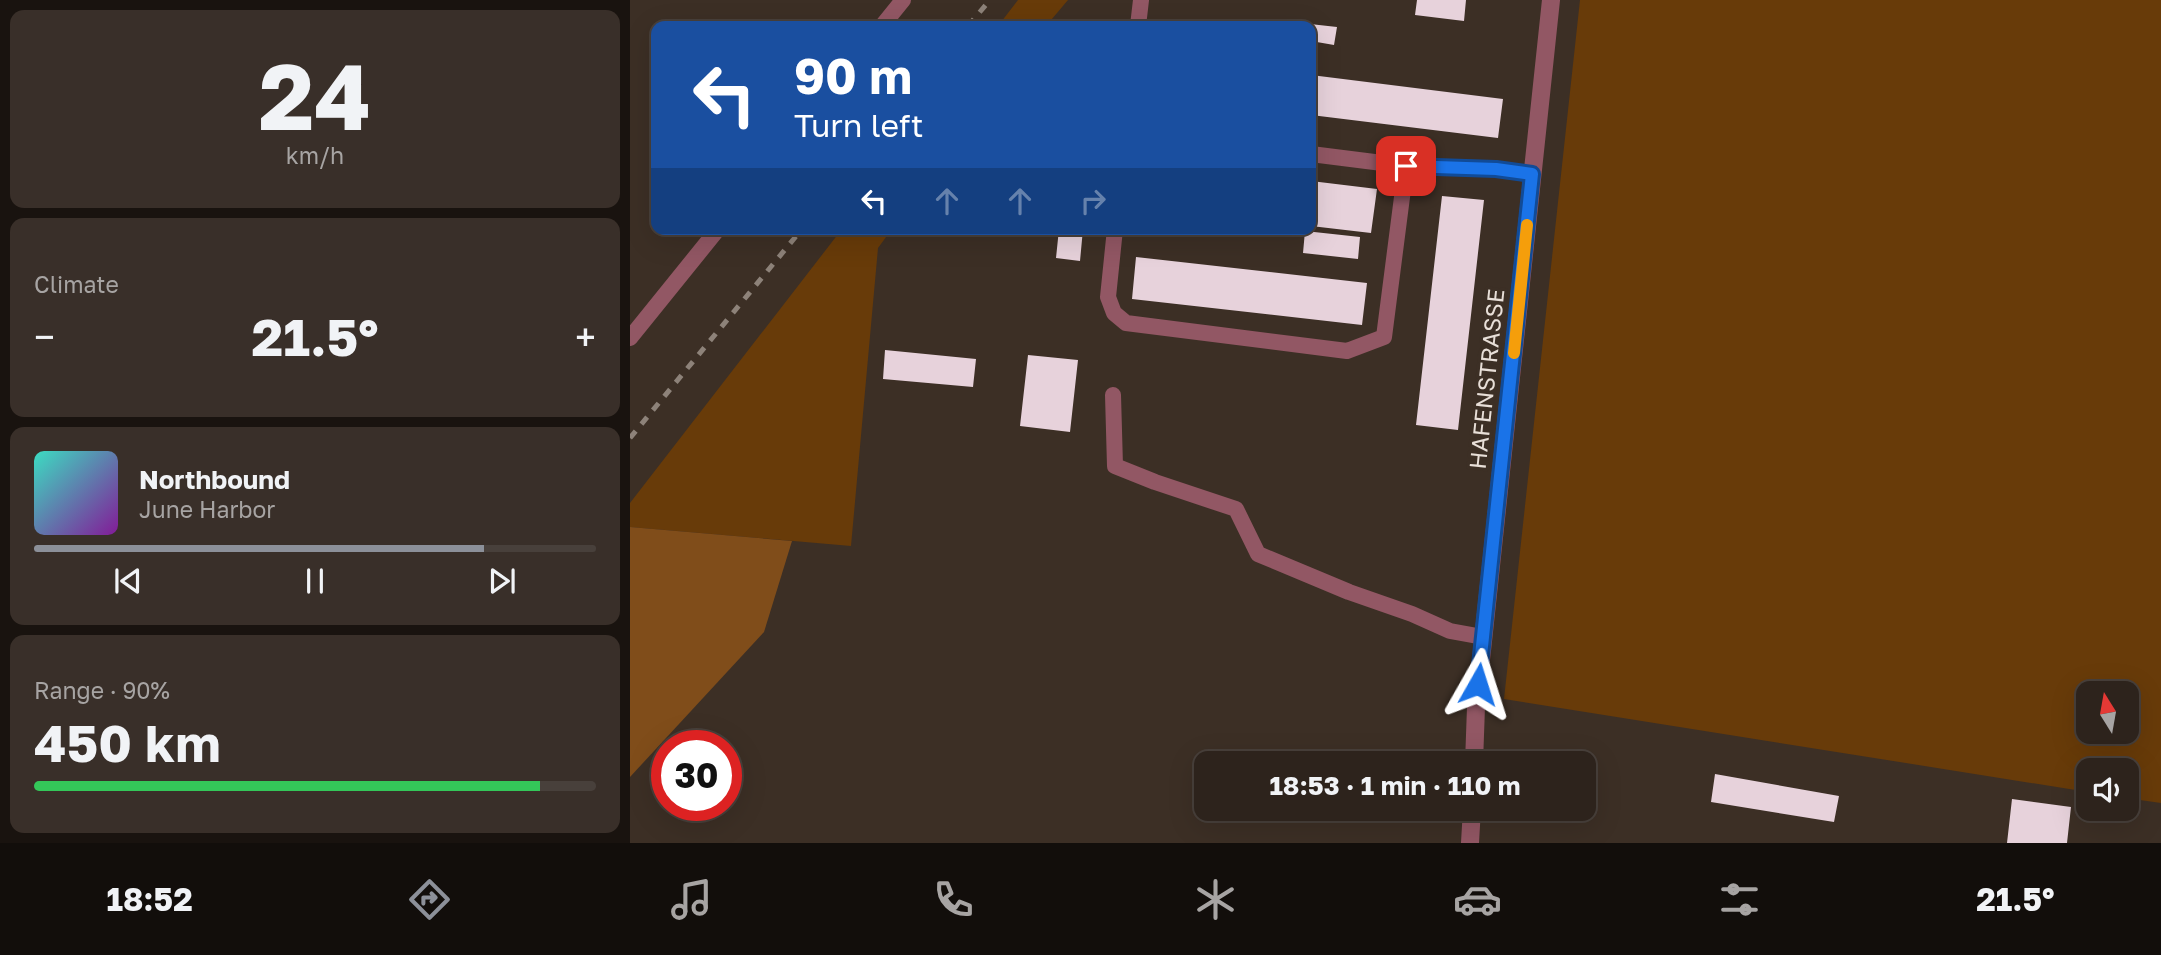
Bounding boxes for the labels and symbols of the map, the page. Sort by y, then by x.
pin [1376,136,1436,196]
street label: HAFENSTRASSE [1463,287,1509,471]
position arrow [1441,647,1515,721]
north arrow [2076,681,2138,744]
speed limit sign: 30 [651,730,742,821]

